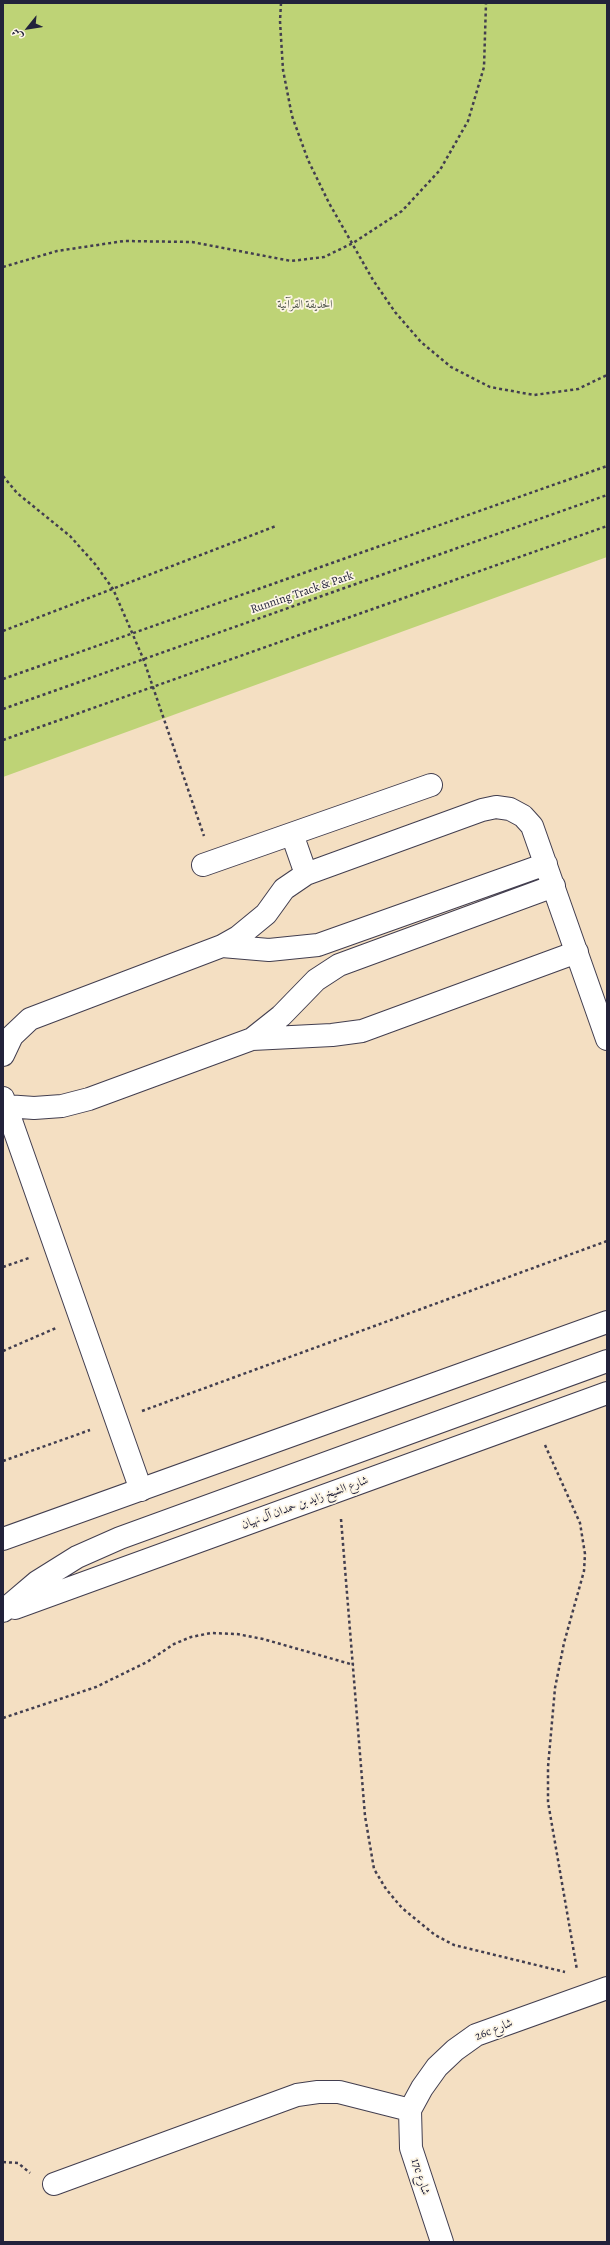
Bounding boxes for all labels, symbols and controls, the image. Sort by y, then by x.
north arrow [8,8,48,48]
text: ش [8,26,26,43]
park label: الحديقة القرآنية [277,298,333,312]
street label: Running Track & Park [249,569,355,617]
street label: شارع الشيخ زايد بن حمدان آل نهيان [240,1473,370,1533]
street label: 26c شارع [473,2016,515,2044]
street label: 17c شارع [407,2157,433,2197]

